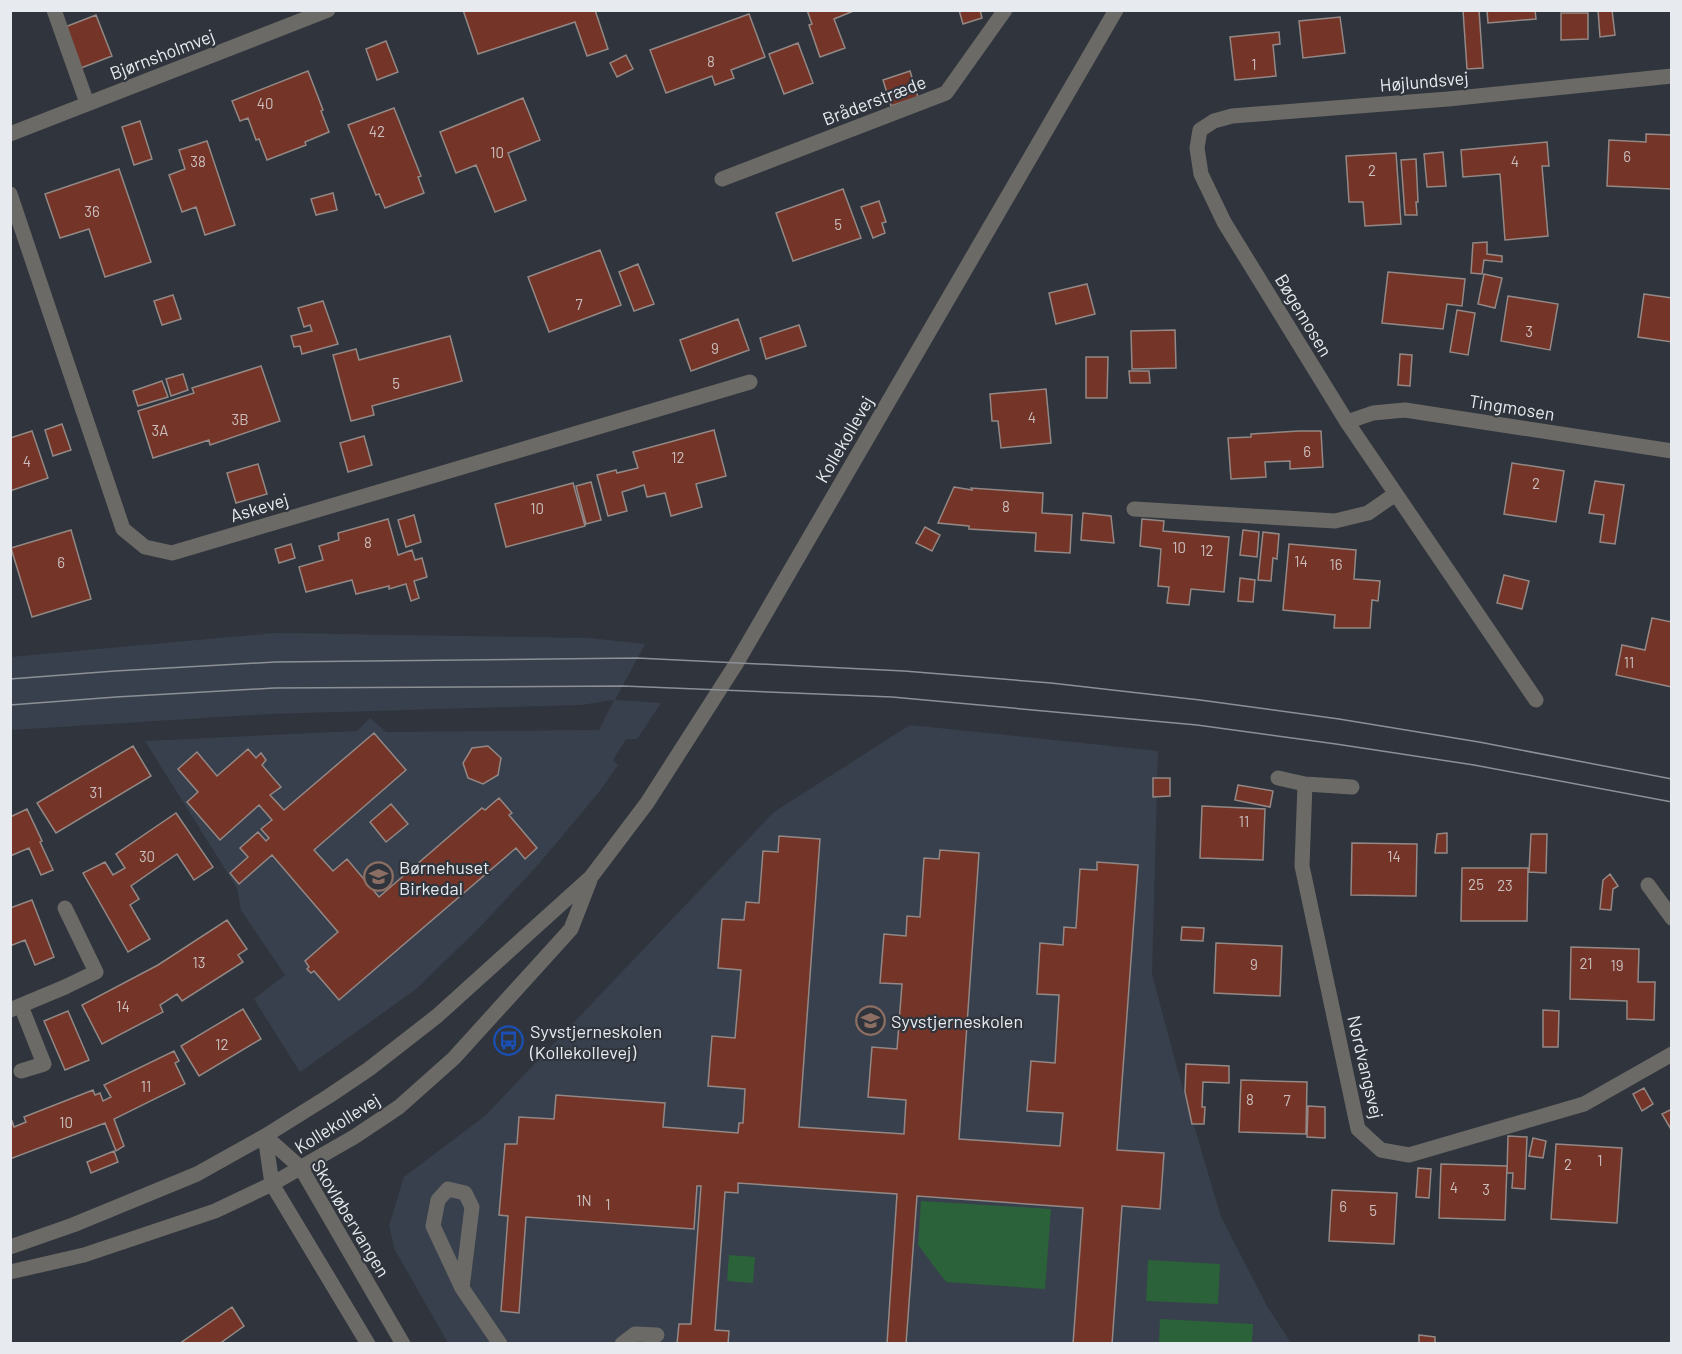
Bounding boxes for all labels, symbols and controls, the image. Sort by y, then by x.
street label: Bjørnsholmvej [106,24,218,84]
house number: 8 [707,52,715,70]
house number: 1 [1251,55,1257,73]
street label: Højlundsvej [1379,66,1469,96]
street label: Bråderstræde [819,70,929,130]
house number: 40 [257,94,273,112]
house number: 42 [369,122,385,140]
house number: 10 [490,143,504,161]
house number: 6 [1623,147,1631,165]
house number: 38 [190,152,206,170]
house number: 4 [1511,152,1519,170]
house number: 2 [1368,161,1376,179]
house number: 36 [84,202,100,220]
house number: 5 [834,215,842,233]
street label: Bøgemosen [1271,270,1337,360]
house number: 7 [575,295,583,313]
house number: 3 [1525,322,1533,340]
house number: 9 [711,339,719,357]
house number: 5 [392,374,400,392]
street label: Tingmosen [1468,389,1556,425]
street label: Kollekollevej [810,392,878,486]
house number: 4 [1028,408,1036,426]
house number: 3B [231,410,249,428]
house number: 3A [152,421,168,439]
house number: 6 [1303,442,1311,460]
house number: 12 [671,448,685,466]
house number: 4 [23,452,31,470]
house number: 2 [1532,474,1540,492]
street label: Askevej [227,488,291,526]
house number: 8 [1002,497,1010,515]
house number: 10 [530,499,544,517]
house number: 8 [364,533,372,551]
house number: 10 [1172,538,1186,556]
house number: 12 [1200,541,1214,559]
house number: 14 [1294,552,1308,570]
house number: 6 [57,553,65,571]
house number: 16 [1330,555,1342,573]
house number: 11 [1624,653,1634,671]
house number: 31 [90,783,102,801]
house number: 11 [1239,812,1249,830]
house number: 30 [139,847,155,865]
house number: 14 [1387,847,1401,865]
place label: Børnehuset Birkedal [399,856,490,899]
school or university icon: Børnehuset Birkedal [362,861,394,893]
house number: 25 [1468,875,1484,893]
house number: 23 [1497,876,1513,894]
house number: 13 [193,953,205,971]
house number: 21 [1579,954,1593,972]
house number: 9 [1250,955,1258,973]
house number: 19 [1610,956,1624,974]
house number: 14 [116,997,130,1015]
school or university icon: Syvstjerneskolen [854,1005,886,1037]
place label: Syvstjerneskolen [891,1010,1023,1032]
street label: Nordvangsvej [1343,1013,1389,1121]
place label: Syvstjerneskolen (Kollekollevej) [529,1020,662,1063]
bus stop icon: Syvstjerneskolen (Kollekollevej) [493,1025,525,1057]
house number: 12 [215,1035,229,1053]
house number: 11 [141,1077,151,1095]
street label: Kollekollevej [290,1088,384,1158]
house number: 8 [1246,1090,1254,1108]
house number: 7 [1283,1091,1291,1109]
house number: 10 [59,1113,73,1131]
house number: 1 [1597,1151,1603,1169]
street label: Skovløbervangen [307,1155,395,1281]
house number: 2 [1564,1155,1572,1173]
house number: 4 [1450,1178,1458,1196]
house number: 3 [1482,1180,1490,1198]
house number: 1N [576,1191,592,1209]
house number: 1 [605,1195,611,1213]
house number: 6 [1339,1197,1347,1215]
house number: 5 [1369,1201,1377,1219]

